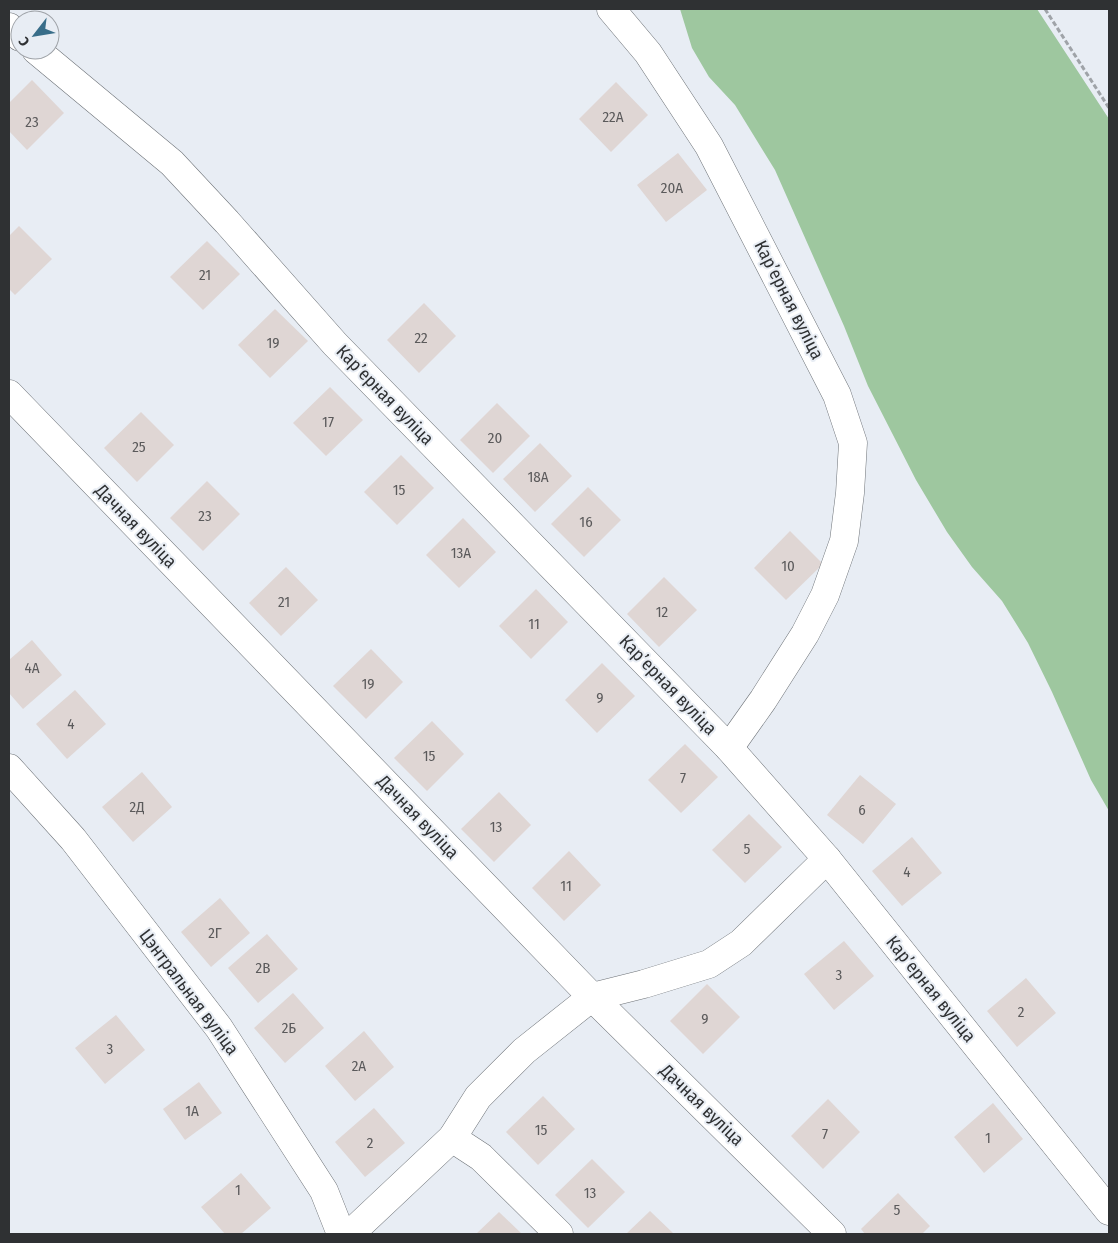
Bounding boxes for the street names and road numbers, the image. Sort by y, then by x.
street label: Карʼерная вуліца [750,237,829,363]
street label: Карʼерная вуліца [332,340,438,450]
street label: Дачная вуліца [90,479,182,573]
street label: Карʼерная вуліца [615,630,721,740]
street label: Дачная вуліца [372,770,464,864]
street label: Цэнтральная вуліца [135,925,244,1059]
street label: Карʼерная вуліца [881,931,981,1047]
street label: Дачная вуліца [655,1059,749,1151]

